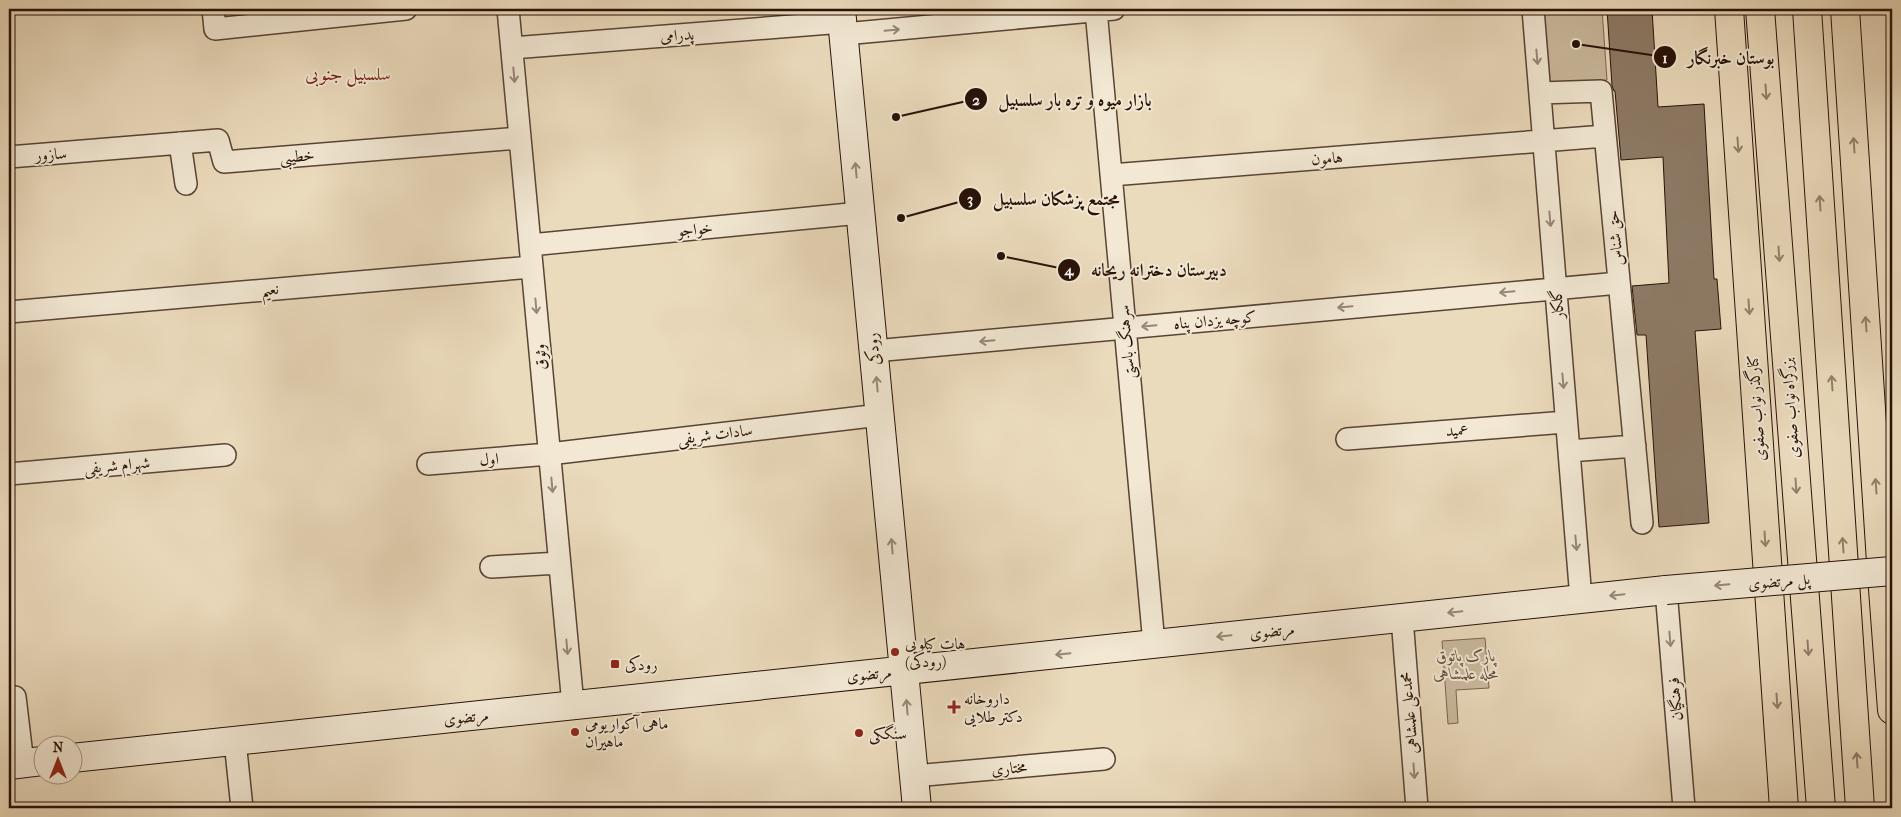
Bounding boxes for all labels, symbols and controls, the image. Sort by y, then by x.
street label: پدرامی [659,24,695,48]
one-way arrow [884,25,900,34]
callout: بوستان خبرنگار [1653,41,1784,74]
text: بوستان خبرنگار [1686,46,1774,69]
one-way arrow [1532,49,1542,65]
text: 1 [1662,49,1668,67]
district label: سلسبیل جنوبی [305,64,391,87]
one-way arrow [510,66,519,82]
callout: بازار میوه و تره بار سلسبیل [963,83,1162,116]
one-way arrow [1762,84,1771,100]
text: بازار میوه و تره بار سلسبیل [998,90,1152,113]
text: 2 [972,91,980,109]
one-way arrow [1734,136,1743,152]
one-way arrow [1849,137,1859,153]
street label: سازور [32,143,68,165]
street label: خطیبی [279,145,316,171]
street label: هامون [1310,147,1344,170]
one-way arrow [852,162,861,178]
callout: مجتمع پزشکان سلسبیل [958,182,1129,215]
text: مجتمع پزشکان سلسبیل [993,189,1120,216]
text: 3 [967,190,973,208]
one-way arrow [1815,196,1824,212]
street label: حق شناس [1603,209,1628,267]
one-way arrow [1545,211,1555,227]
street label: خواجو [674,218,714,242]
one-way arrow [1774,246,1783,262]
callout: دبیرستان دخترانه ریحانه [1056,253,1237,286]
text: دبیرستان دخترانه ریحانه [1091,260,1227,281]
text: 4 [1064,261,1075,279]
street label: نعیم [260,279,280,306]
one-way arrow [1500,288,1516,297]
street label: گلکار [1546,288,1568,322]
one-way arrow [531,298,541,314]
one-way arrow [1745,299,1754,315]
one-way arrow [1338,302,1354,312]
street label: سرهنگ باستی [1112,304,1141,380]
street label: کوچه یزدان پناه [1173,307,1257,336]
one-way arrow [1861,316,1870,332]
one-way arrow [1141,321,1157,331]
street label: رودکی [861,332,884,366]
one-way arrow [979,336,995,345]
street label: وثوق [529,343,552,371]
street label: کنارگذر نواب صفوی [1741,354,1770,462]
street label: بزرگراه نواب صفوی [1776,357,1804,459]
one-way arrow [1559,373,1568,389]
one-way arrow [1827,375,1836,391]
one-way arrow [872,376,882,392]
street label: سادات شریفی [676,420,754,450]
street label: عمید [1445,420,1469,440]
street label: اول [479,449,499,469]
street label: شهرام شریفی [83,453,151,482]
one-way arrow [547,477,557,493]
one-way arrow [1792,478,1801,494]
one-way arrow [1872,479,1881,495]
one-way arrow [1761,530,1770,546]
one-way arrow [1571,535,1581,551]
one-way arrow [1838,537,1847,553]
one-way arrow [887,538,897,554]
street label: پل مرتضوی [1747,569,1812,595]
one-way arrow [1714,581,1730,590]
one-way arrow [1609,590,1625,600]
one-way arrow [1448,607,1464,617]
street label: مرتضوی [1248,619,1296,645]
one-way arrow [1665,630,1674,646]
one-way arrow [1217,632,1233,641]
place label: هات کیلویی (رودکی) [905,634,965,671]
one-way arrow [562,639,572,655]
one-way arrow [1804,640,1813,656]
marker: هات کیلویی (رودکی) [889,646,901,658]
park label: پارک پاتوق محله علمشاهی [1433,646,1499,683]
one-way arrow [1055,649,1071,659]
place label: رودکی [625,654,658,674]
marker: رودکی [609,658,621,670]
street label: مرتضوی [845,662,893,688]
street label: محمدعلی علمشاهی [1396,671,1424,755]
street label: فرهنگیان [1664,676,1687,722]
place label: داروخانه دکتر طلایی [964,689,1023,727]
one-way arrow [1772,693,1781,709]
one-way arrow [903,700,912,716]
marker: داروخانه دکتر طلایی [948,701,960,713]
street label: مرتضوی [442,705,490,731]
place label: ماهی آکواریومی ماهیران [585,714,668,751]
place label: سنگکی [869,723,907,745]
marker: ماهی آکواریومی ماهیران [569,726,581,738]
marker: سنگکی [853,727,865,739]
north arrow [32,734,82,784]
text: N [53,739,64,756]
one-way arrow [1852,752,1862,768]
street label: مختاری [990,757,1028,779]
one-way arrow [1409,763,1419,779]

